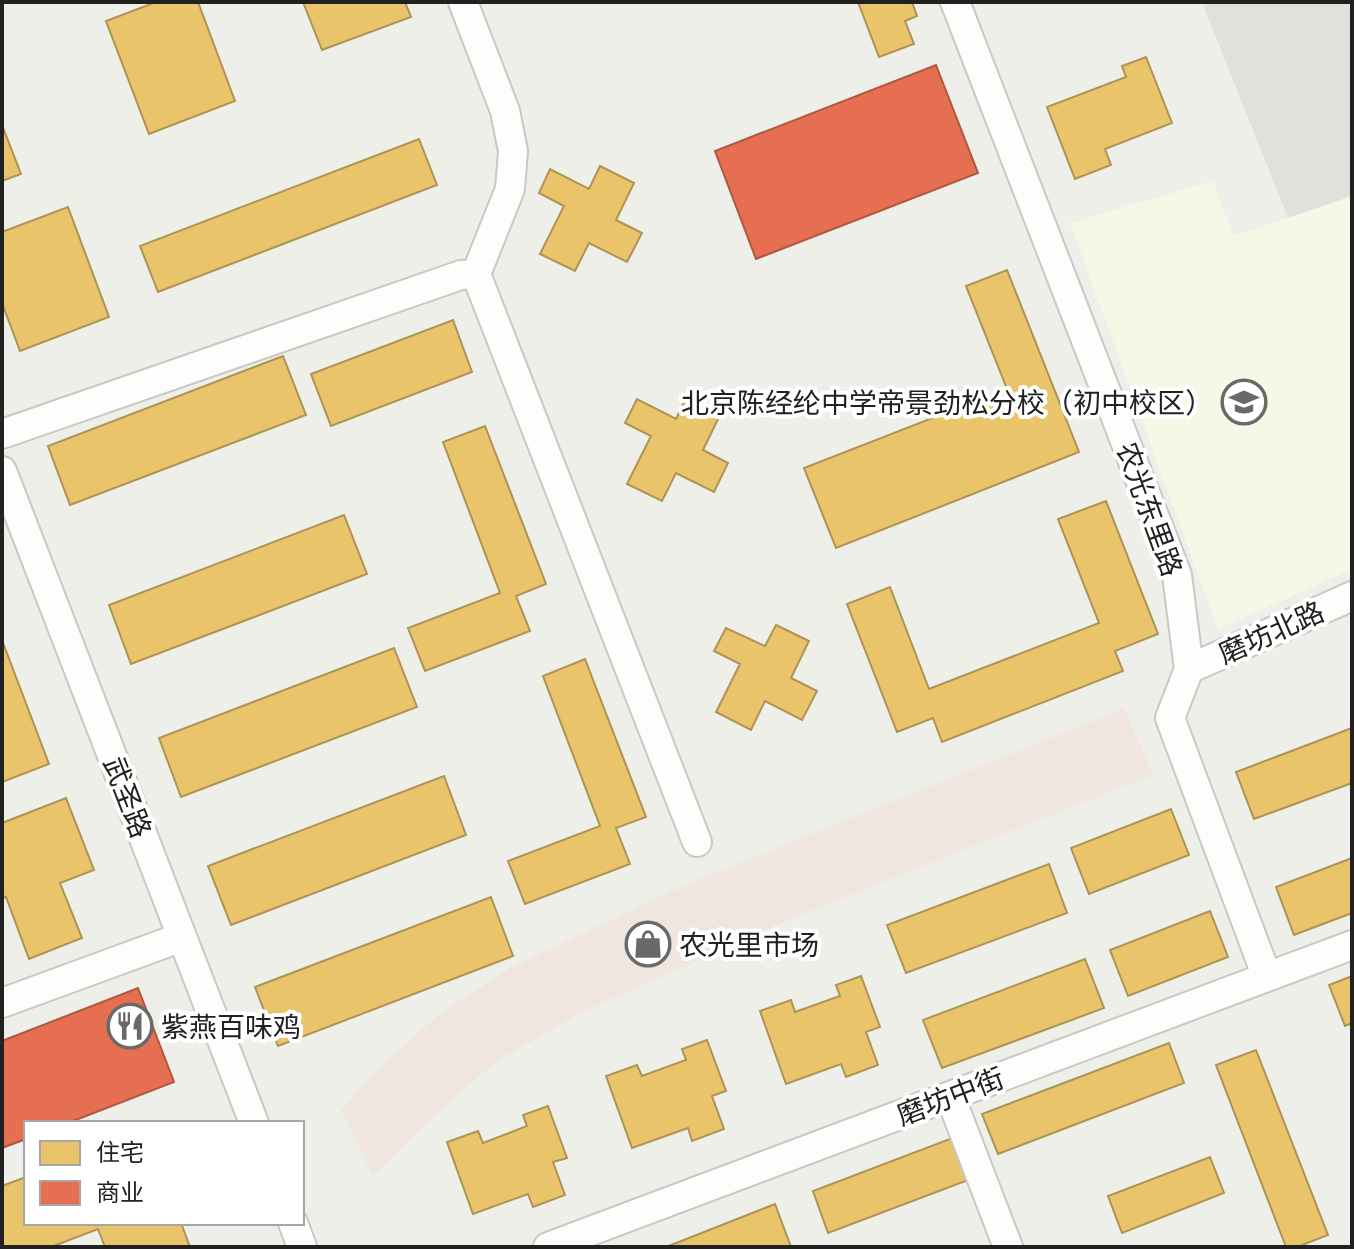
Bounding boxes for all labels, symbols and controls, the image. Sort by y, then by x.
school or university icon: 北京陈经纶中学帝景劲松分校（初中校区） [1220,378,1268,426]
place label: 北京陈经纶中学帝景劲松分校（初中校区） [681,386,1213,419]
street label: 农光东里路 [1111,438,1189,580]
street label: 磨坊北路 [1213,594,1329,670]
street label: 武圣路 [98,752,158,842]
shop icon: 农光里市场 [624,920,672,968]
place label: 农光里市场 [679,928,819,961]
restaurant icon: 紫燕百味鸡 [106,1002,154,1050]
place label: 紫燕百味鸡 [161,1010,301,1043]
street label: 磨坊中街 [892,1061,1008,1131]
legend [24,1121,304,1225]
text: 住宅 [96,1137,144,1166]
text: 商业 [96,1177,144,1206]

